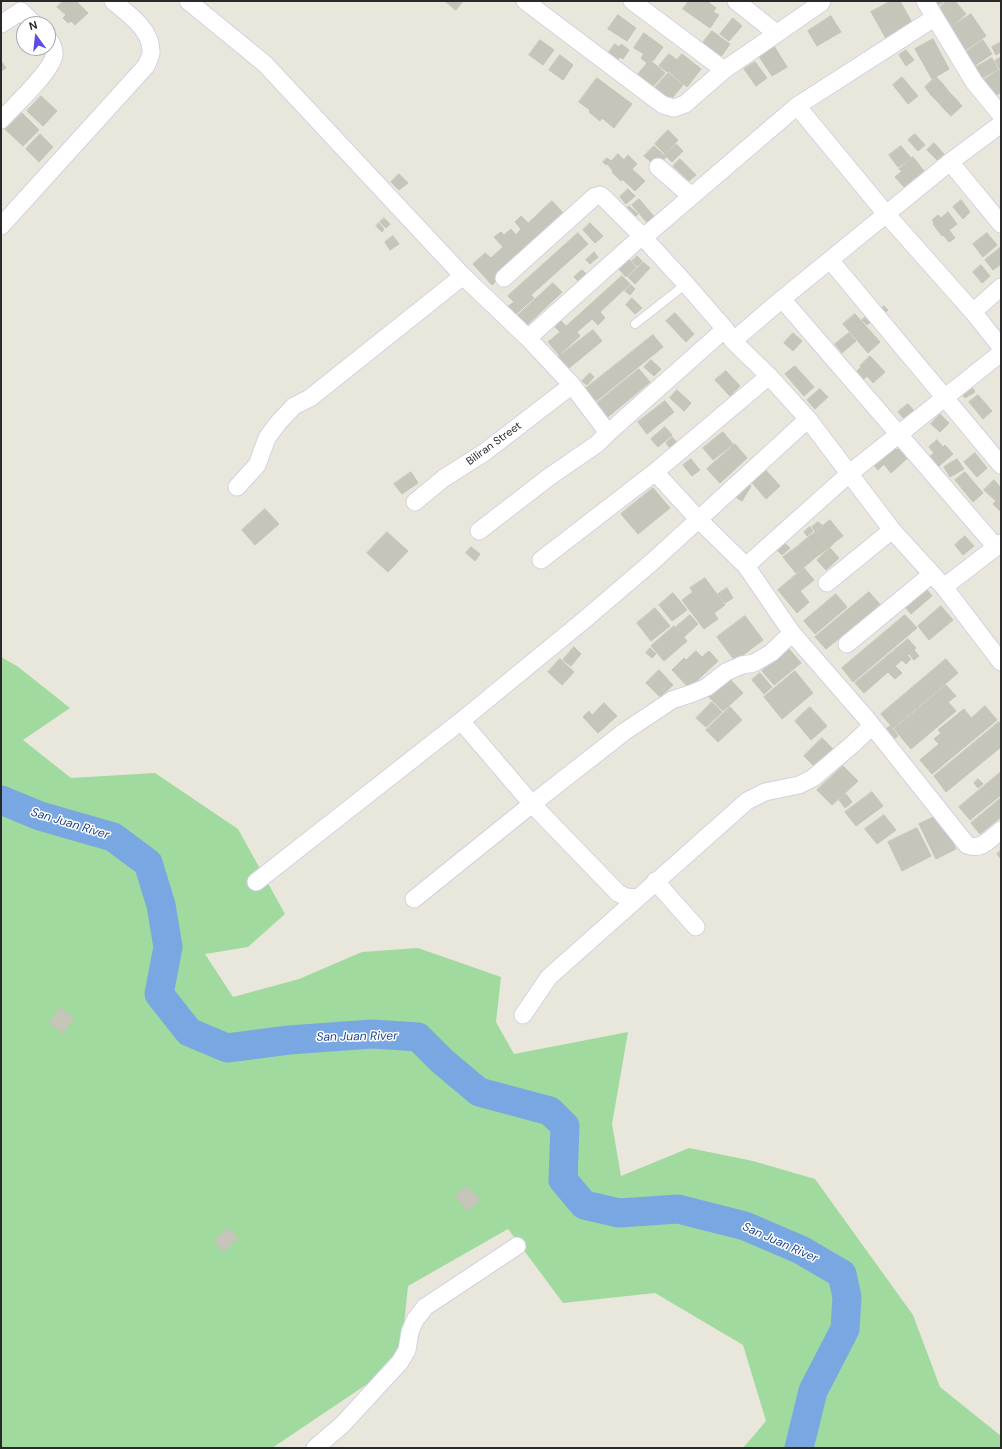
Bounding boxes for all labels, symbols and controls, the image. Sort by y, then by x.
north arrow [16,16,56,56]
text: N [27,18,39,33]
street label: Biliran Street [464,420,524,468]
water label: San Juan River [29,805,111,843]
water label: San Juan River [316,1029,398,1045]
water label: San Juan River [740,1220,820,1266]

